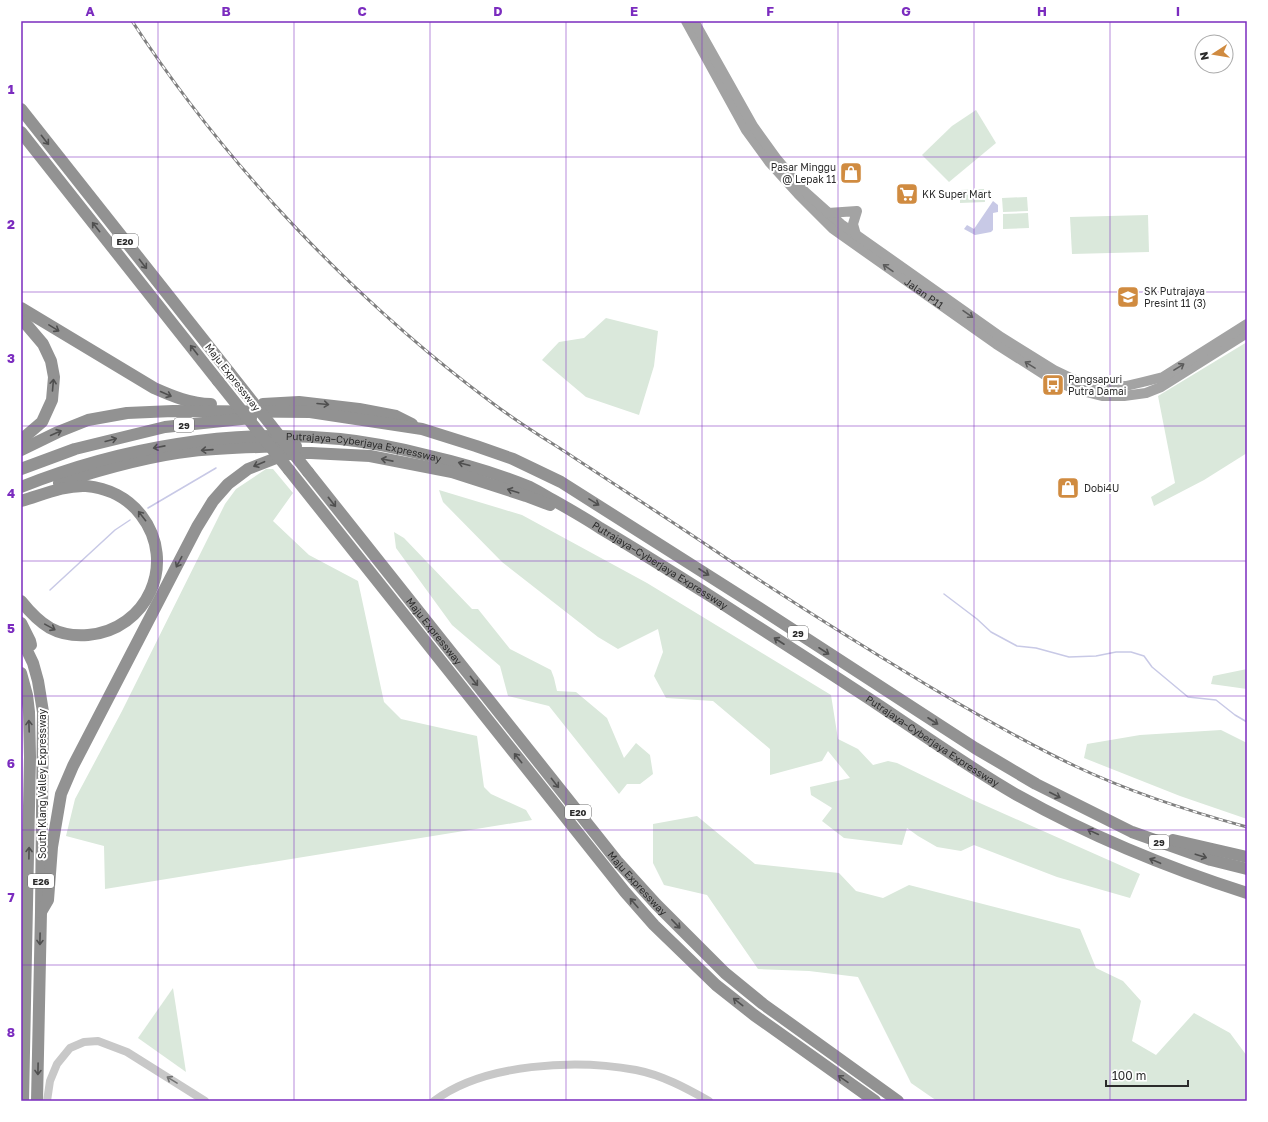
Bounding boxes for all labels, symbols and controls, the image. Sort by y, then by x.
text: A [85,3,95,19]
text: B [221,3,231,19]
text: C [357,3,367,19]
text: D [493,3,503,19]
text: E [630,3,638,19]
text: F [766,3,774,19]
text: G [901,3,911,19]
text: H [1037,3,1047,19]
text: I [1176,3,1180,19]
north arrow [1194,34,1234,74]
text: N [1197,51,1211,62]
text: 1 [8,81,15,97]
one-way arrow [41,134,50,145]
shop icon: Pasar Minggu @ Lepak 11 [838,160,864,186]
place label: Pasar Minggu @ Lepak 11 [771,161,836,185]
supermarket icon: KK Super Mart [894,181,920,207]
place label: KK Super Mart [922,188,991,200]
text: 2 [7,216,15,232]
one-way arrow [92,221,100,232]
road number: E20 [112,234,138,248]
one-way arrow [139,258,148,269]
one-way arrow [883,264,894,272]
street label: Jalan P11 [902,275,946,311]
school or university icon: SK Putrajaya Presint 11 (3) [1115,284,1141,310]
place label: SK Putrajaya Presint 11 (3) [1144,285,1206,309]
one-way arrow [962,310,973,318]
one-way arrow [48,325,60,333]
street label: Maju Expressway [203,341,263,413]
one-way arrow [190,345,199,356]
text: 3 [7,350,15,366]
one-way arrow [1024,361,1036,369]
one-way arrow [1173,362,1185,370]
bus stop icon: Pangsapuri Putra Damai [1040,372,1066,398]
place label: Pangsapuri Putra Damai [1068,373,1126,397]
one-way arrow [49,379,57,392]
one-way arrow [160,391,172,398]
one-way arrow [316,400,329,408]
road number: 29 [174,418,194,432]
one-way arrow [50,429,62,436]
street label: Putrajaya–Cyberjaya Expressway [286,430,443,464]
one-way arrow [104,435,117,443]
one-way arrow [153,444,166,452]
one-way arrow [201,446,214,454]
one-way arrow [381,455,394,463]
one-way arrow [458,460,471,468]
one-way arrow [254,461,266,468]
shop icon: Dobi4U [1055,475,1081,501]
place label: Dobi4U [1084,482,1119,494]
text: 4 [7,485,15,501]
one-way arrow [507,487,519,495]
one-way arrow [328,497,337,508]
one-way arrow [588,499,600,507]
one-way arrow [138,511,146,522]
street label: Putrajaya–Cyberjaya Expressway [590,519,731,612]
one-way arrow [175,556,182,568]
one-way arrow [698,568,709,576]
street label: Maju Expressway [404,595,465,667]
text: 5 [7,620,15,636]
one-way arrow [44,623,56,631]
road number: 29 [788,626,808,640]
one-way arrow [773,636,785,644]
one-way arrow [819,647,830,655]
one-way arrow [470,675,479,686]
street label: Putrajaya–Cyberjaya Expressway [864,692,1002,789]
street label: South Klang Valley Expressway [36,709,48,859]
one-way arrow [928,717,939,726]
one-way arrow [26,720,33,733]
one-way arrow [514,752,522,763]
text: 6 [7,755,15,771]
one-way arrow [551,777,559,788]
one-way arrow [1049,791,1061,799]
road number: E20 [565,805,591,819]
one-way arrow [1087,828,1099,835]
road number: 29 [1149,835,1169,849]
one-way arrow [25,847,33,860]
street label: Maju Expressway [605,849,670,918]
one-way arrow [1195,853,1207,861]
one-way arrow [1149,856,1161,864]
road number: E26 [28,874,54,888]
text: 7 [7,889,15,905]
one-way arrow [630,897,639,908]
one-way arrow [671,919,681,929]
one-way arrow [37,932,44,945]
one-way arrow [732,998,743,1007]
text: 8 [7,1024,15,1040]
one-way arrow [34,1062,42,1075]
scale bar [1106,1062,1188,1088]
text: 100 m [1112,1068,1146,1083]
one-way arrow [838,1075,849,1083]
one-way arrow [166,1076,178,1084]

